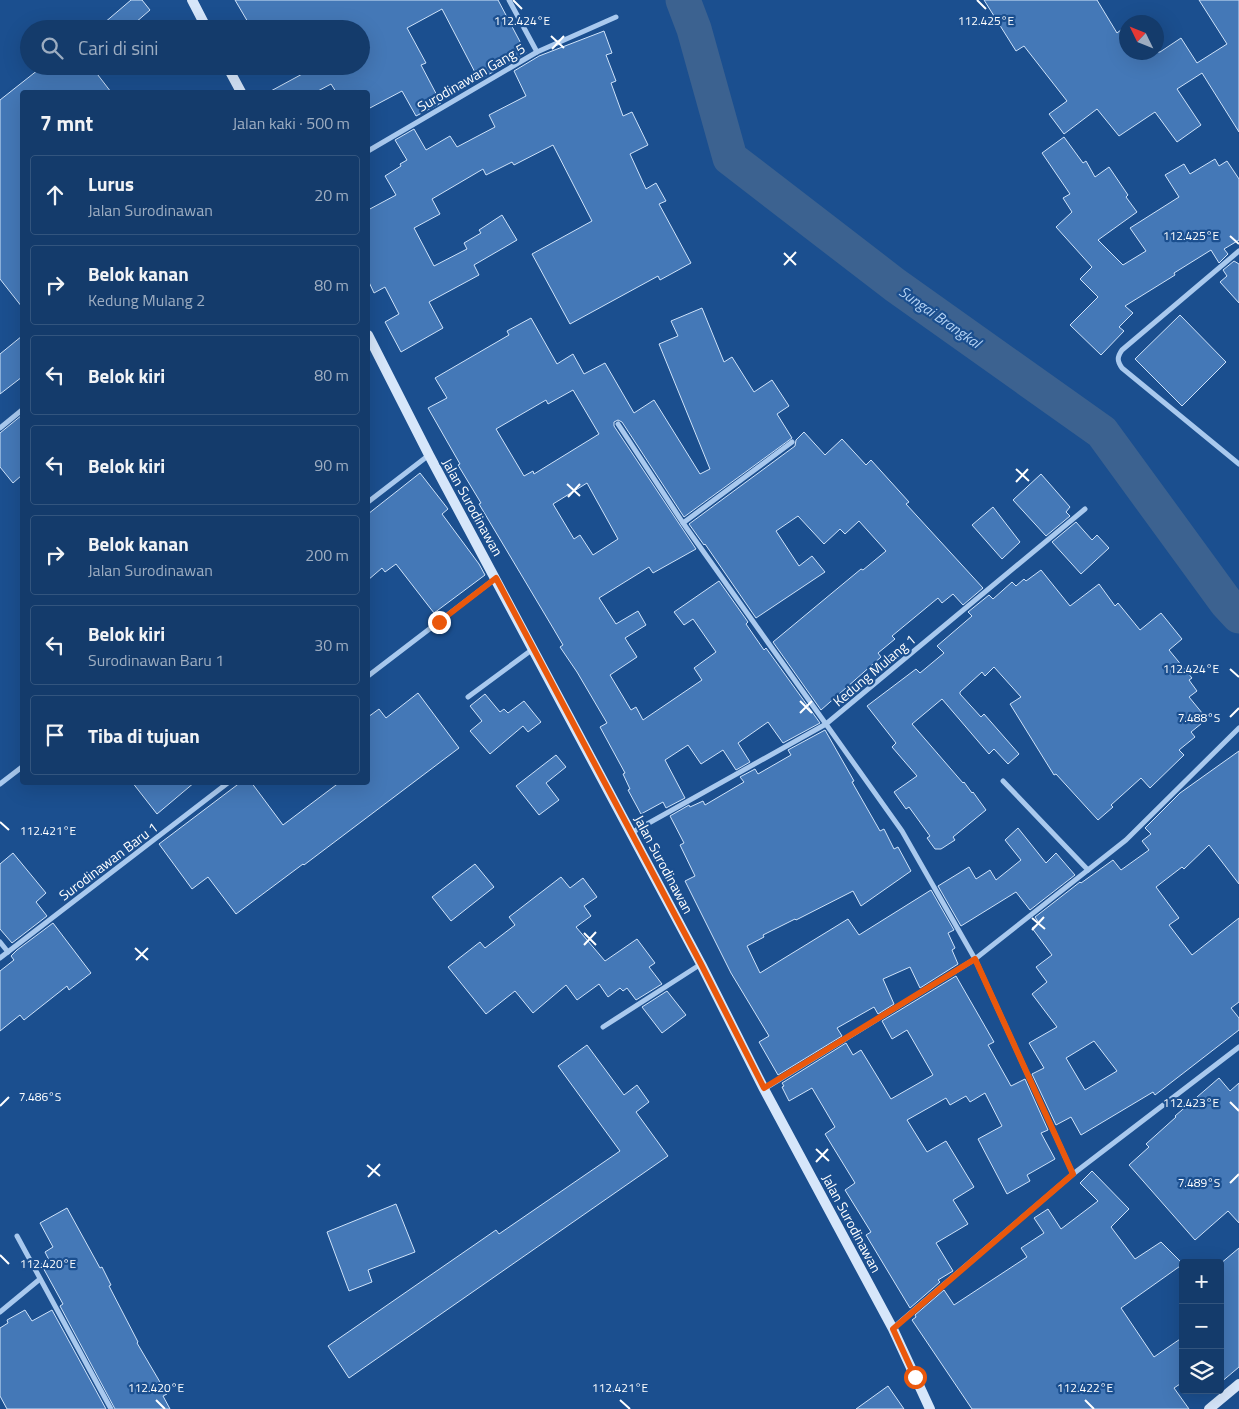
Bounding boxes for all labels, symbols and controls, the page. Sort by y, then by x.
text: 112.424°E [494,11,550,30]
text: 112.425°E [958,11,1014,30]
north arrow [1119,15,1164,60]
search box [20,20,370,75]
text: Cari di sini [78,33,159,62]
icon: search [38,34,66,62]
street label: Surodinawan Gang 5 [413,37,529,116]
text: 7 mnt [40,107,93,139]
text: Jalan kaki · 500 m [232,111,350,135]
text: Lurus [88,169,134,198]
icon: ahead [41,181,69,209]
text: 20 m [314,183,349,207]
text: Jalan Surodinawan [88,198,213,222]
text: 112.425°E [1163,226,1219,245]
text: Belok kanan [88,259,189,288]
icon: right [41,271,69,299]
text: 80 m [314,273,349,297]
water label: Sungai Brangkal [894,280,987,355]
text: Kedung Mulang 2 [88,288,205,312]
icon: left [41,361,69,389]
text: Belok kiri [88,361,165,390]
text: 80 m [314,363,349,387]
icon: left [41,451,69,479]
text: Belok kiri [88,451,165,480]
text: 90 m [314,453,349,477]
street label: Jalan Surodinawan [437,454,509,560]
text: Belok kanan [88,529,189,558]
icon: right [41,541,69,569]
text: 200 m [305,543,349,567]
text: Jalan Surodinawan [88,558,213,582]
route end [428,611,451,634]
text: Belok kiri [88,619,165,648]
street label: Kedung Mulang 1 [828,629,920,711]
icon: left [41,631,69,659]
text: 30 m [314,633,349,657]
text: Surodinawan Baru 1 [88,648,224,672]
text: 112.424°E [1163,659,1219,678]
text: 7.488°S [1178,708,1220,727]
icon: arrive [41,721,69,749]
text: Tiba di tujuan [88,721,200,750]
street label: Jalan Surodinawan [629,811,699,917]
street label: Surodinawan Baru 1 [54,817,162,905]
text: 112.421°E [20,821,76,840]
text: 7.486°S [19,1087,61,1106]
text: 112.423°E [1163,1093,1219,1112]
street label: Jalan Surodinawan [817,1170,887,1276]
text: 7.489°S [1178,1173,1220,1192]
text: 112.420°E [20,1254,76,1273]
map controls [1179,1259,1224,1394]
button: + [1179,1259,1224,1304]
button: − [1179,1304,1224,1349]
button: layers [1179,1349,1224,1394]
route start [904,1366,927,1389]
text: 112.420°E [128,1378,184,1397]
text: 112.421°E [592,1378,648,1397]
text: 112.422°E [1057,1378,1113,1397]

